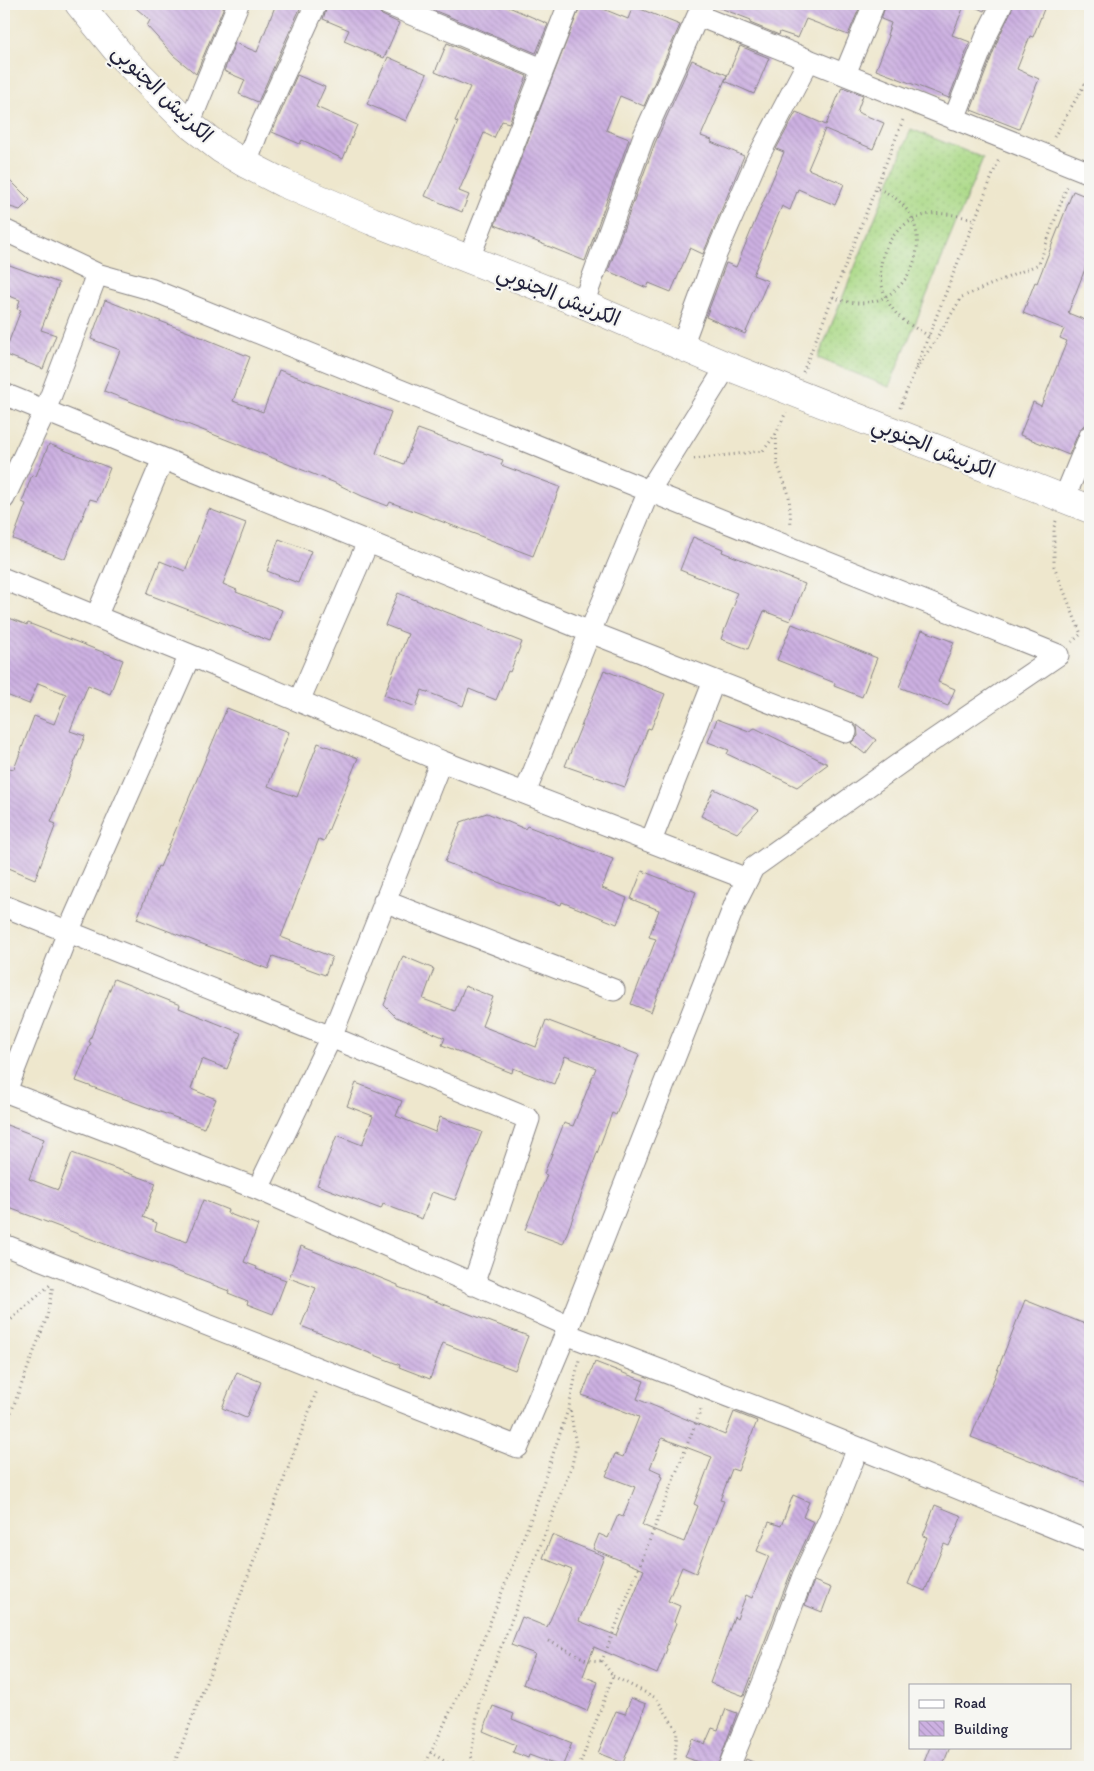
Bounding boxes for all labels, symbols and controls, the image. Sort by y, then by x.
street label: الكرنيش الجنوبي [102,39,219,152]
street label: الكرنيش الجنوبي [491,259,624,338]
street label: الكرنيش الجنوبي [866,411,999,490]
legend [909,1684,1072,1748]
text: Road [954,1694,987,1712]
text: Building [954,1720,1008,1738]

